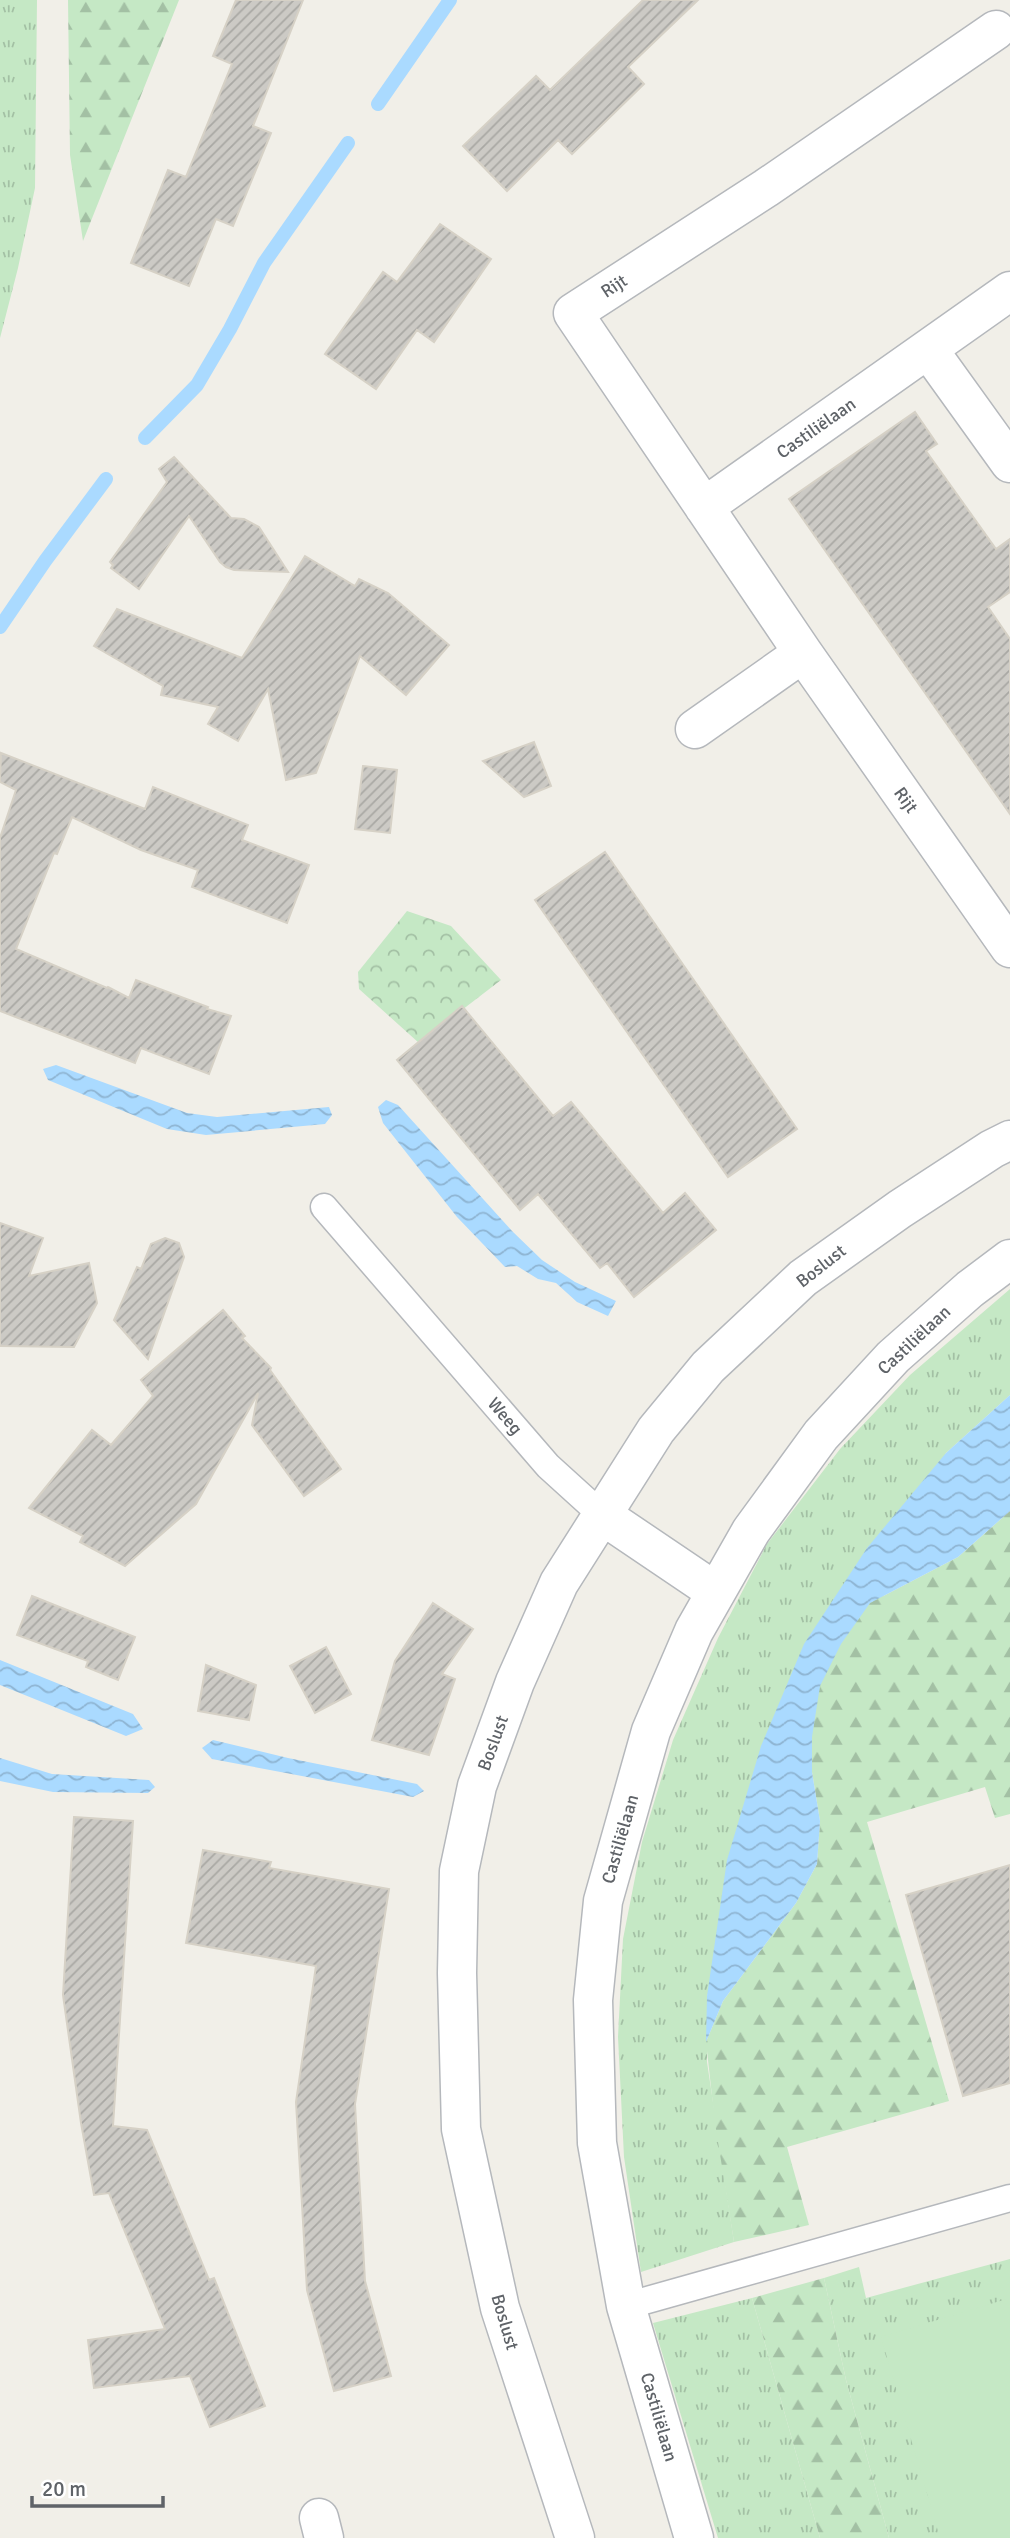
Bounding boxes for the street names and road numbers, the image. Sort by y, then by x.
street label: Rijt [597,269,631,303]
street label: Castiliëlaan [772,393,860,463]
street label: Rijt [889,783,923,817]
street label: Boslust [792,1240,850,1292]
street label: Castiliëlaan [873,1301,955,1379]
street label: Weeg [483,1393,527,1439]
street label: Boslust [473,1712,513,1774]
street label: Castiliëlaan [597,1792,643,1886]
street label: Boslust [487,2291,523,2353]
street label: Castiliëlaan [636,2370,682,2464]

